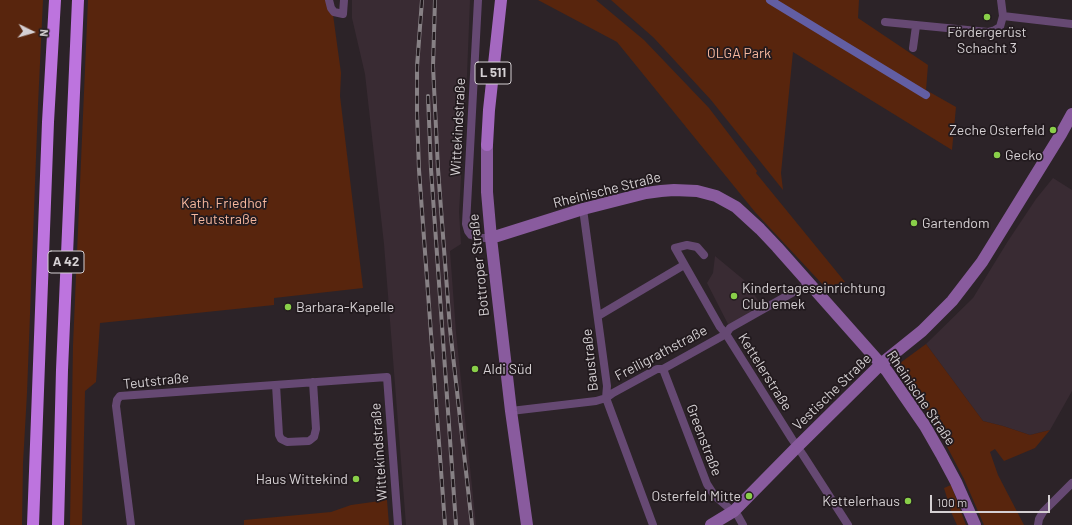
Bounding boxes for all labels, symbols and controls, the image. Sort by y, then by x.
north arrow [12,12,52,52]
marker: Fördergerüst Schacht 3 [982,12,992,22]
place label: Fördergerüst Schacht 3 [947,24,1027,56]
text: N [38,29,51,37]
park label: OLGA Park [707,45,771,61]
road number: L 511 [475,62,511,84]
street label: Wittekindstraße [447,77,469,177]
place label: Zeche Osterfeld [949,122,1045,138]
marker: Zeche Osterfeld [1048,125,1058,135]
place label: Gecko [1005,147,1043,163]
marker: Gecko [992,150,1002,160]
street label: Rheinische Straße [551,168,663,212]
park label: Kath. Friedhof Teutstraße [181,195,267,228]
street label: Bottroper Straße [465,213,493,317]
place label: Gartendom [922,215,990,231]
marker: Gartendom [909,218,919,228]
road number: A 42 [48,251,84,273]
place label: Kindertageseinrichtung Club emek [742,280,885,312]
marker: Kindertageseinrichtung Club emek [729,291,739,301]
place label: Barbara-Kapelle [296,299,394,315]
marker: Barbara-Kapelle [283,302,293,312]
street label: Freiligrathstraße [612,322,710,384]
street label: Baustraße [578,328,602,392]
street label: Kettelerstraße [735,330,795,414]
street label: Rheinische Straße [883,347,959,449]
street label: Vestische Straße [789,350,875,434]
place label: Aldi Süd [483,361,532,377]
marker: Aldi Süd [470,364,480,374]
street label: Teutstraße [122,369,190,393]
street label: Wittekindstraße [367,402,391,502]
street label: Greenstraße [683,402,725,478]
place label: Haus Wittekind [256,471,348,487]
marker: Haus Wittekind [351,474,361,484]
scale bar [932,487,1052,513]
place label: Osterfeld Mitte [651,488,741,504]
marker: Osterfeld Mitte [744,491,754,501]
place label: Kettelerhaus [822,493,900,509]
text: 100 m [937,495,967,509]
marker: Kettelerhaus [903,496,913,506]

